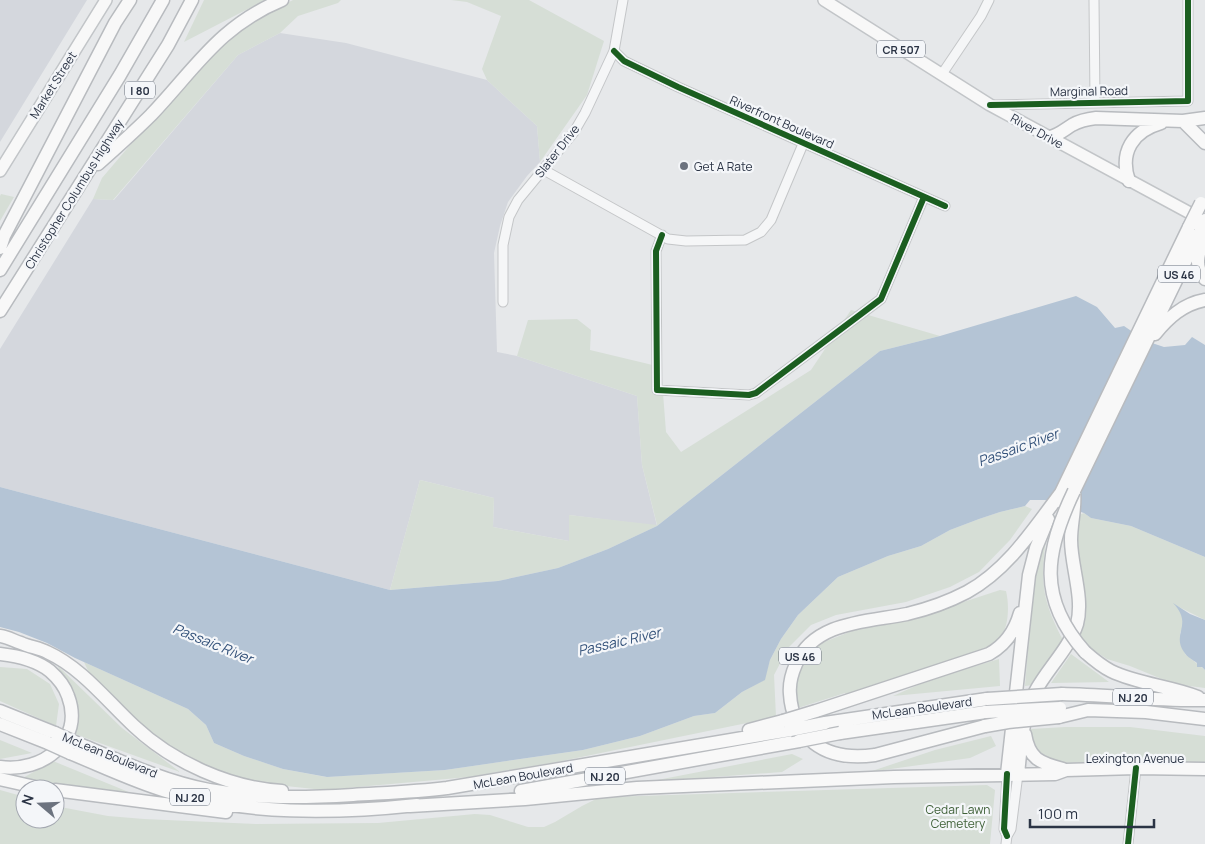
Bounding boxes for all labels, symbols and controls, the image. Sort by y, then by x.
road number: CR 507 [877,41,925,58]
street label: Market Street [26,48,81,122]
road number: I 80 [125,82,155,98]
street label: Marginal Road [1050,82,1128,100]
street label: Riverfront Boulevard [727,91,837,153]
street label: River Drive [1008,109,1066,153]
street label: Christopher Columbus Highway [21,115,128,272]
street label: Slater Drive [531,121,583,181]
place label: Get A Rate [694,158,753,175]
marker: Get A Rate [678,160,690,172]
road number: US 46 [1158,266,1200,282]
water label: Passaic River [975,423,1063,470]
water label: Passaic River [170,618,257,668]
water label: Passaic River [576,622,664,660]
road number: US 46 [779,648,821,664]
road number: NJ 20 [1113,689,1153,706]
street label: McLean Boulevard [871,693,973,723]
street label: McLean Boulevard [60,728,160,782]
street label: Lexington Avenue [1086,750,1184,767]
street label: McLean Boulevard [472,759,574,793]
road number: NJ 20 [585,768,625,784]
north arrow [15,779,65,829]
road number: NJ 20 [170,789,210,806]
text: N [17,792,38,807]
scale bar [1030,796,1154,828]
park label: Cedar Lawn Cemetery [926,801,991,832]
text: 100 m [1038,803,1078,824]

